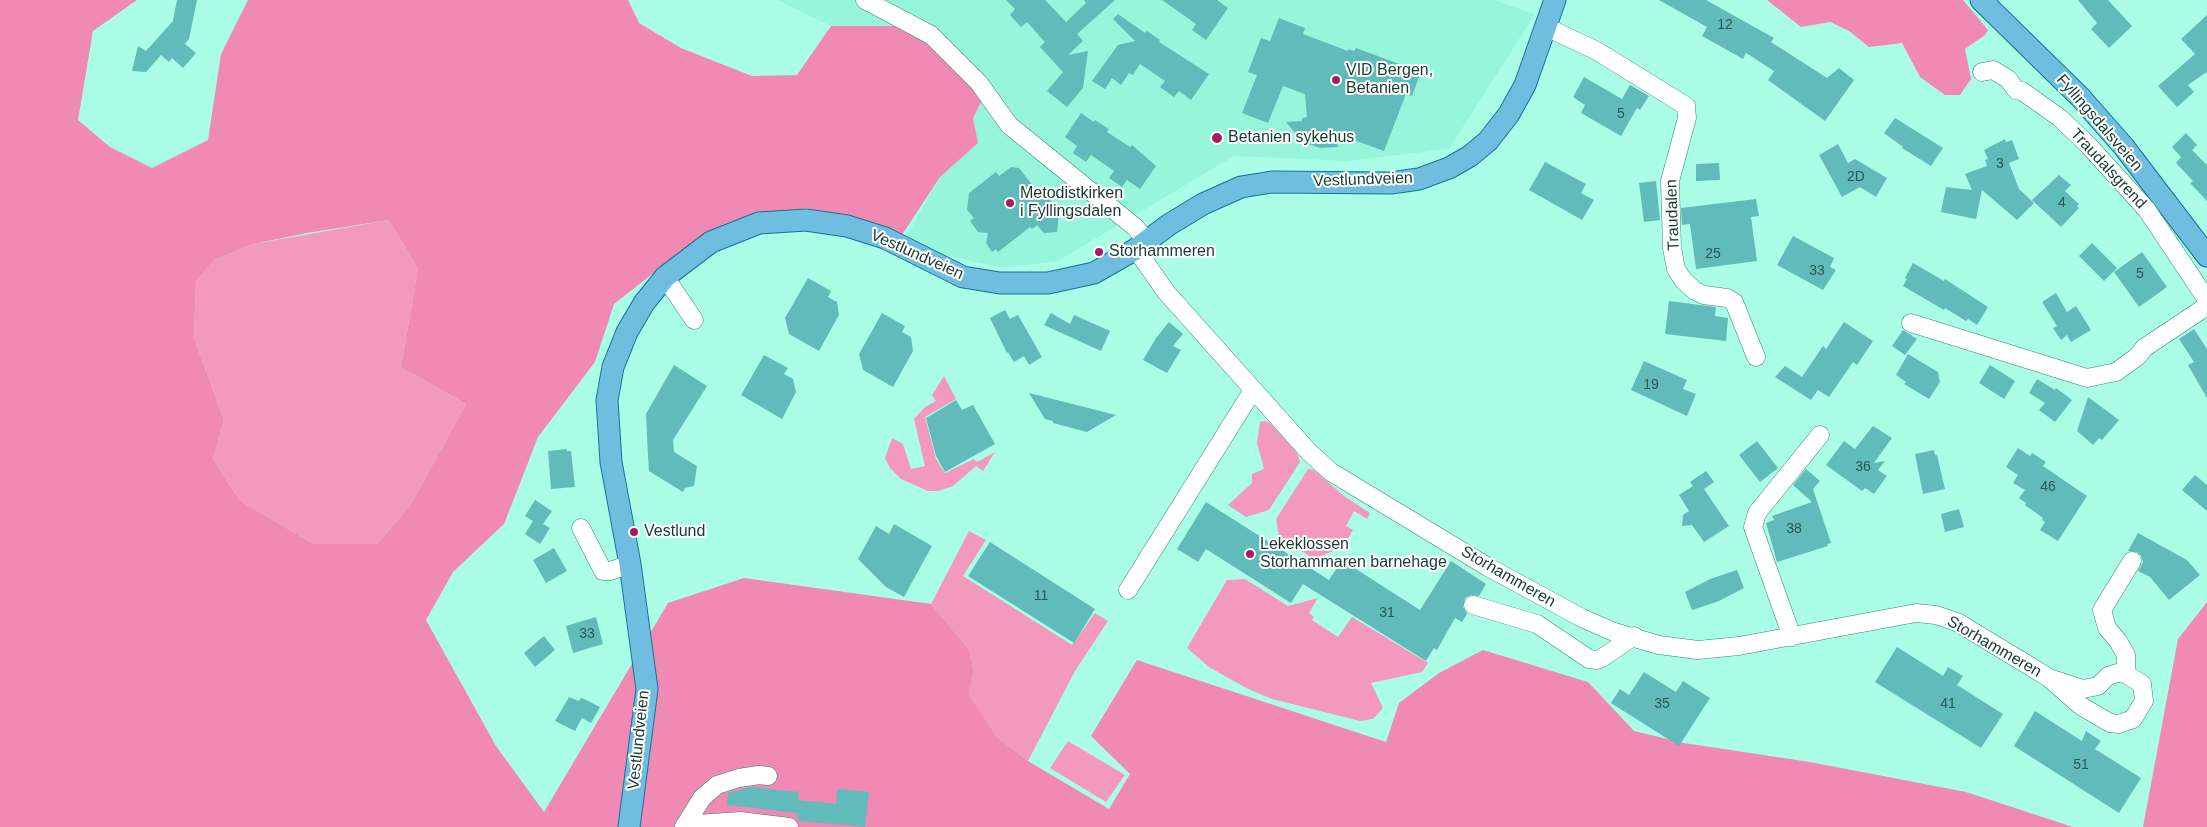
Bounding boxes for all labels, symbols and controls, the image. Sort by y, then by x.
house number: 12 [1717,17,1733,33]
place label: VID Bergen, Betanien [1346,61,1433,99]
street label: Fyllingsdalsveien [2052,71,2146,175]
marker: VID Bergen, Betanien [1330,74,1342,86]
house number: 5 [1617,106,1625,122]
street label: Traudalsgrend [2066,125,2150,213]
place label: Betanien sykehus [1228,128,1354,148]
marker: Betanien sykehus [1210,131,1224,145]
house number: 3 [1996,156,2004,172]
street label: Vestlundveien [1313,169,1413,191]
house number: 2D [1847,169,1865,185]
street label: Traudalen [1662,179,1684,251]
place label: Metodistkirken i Fyllingsdalen [1020,184,1123,222]
house number: 4 [2058,195,2066,211]
marker: Metodistkirken i Fyllingsdalen [1004,197,1016,209]
street label: Vestlundveien [868,226,966,284]
place label: Storhammeren [1109,242,1215,262]
marker: Storhammeren [1093,246,1105,258]
house number: 25 [1705,246,1721,262]
house number: 33 [1809,263,1825,279]
house number: 5 [2136,266,2144,282]
house number: 19 [1643,377,1659,393]
house number: 36 [1855,459,1871,475]
house number: 46 [2040,479,2056,495]
house number: 38 [1786,521,1802,537]
place label: Vestlund [644,522,705,542]
marker: Vestlund [628,526,640,538]
place label: Lekeklossen Storhammaren barnehage [1260,535,1447,573]
street label: Storhammeren [1457,542,1559,612]
marker: Lekeklossen Storhammaren barnehage [1244,548,1256,560]
house number: 11 [1034,588,1048,604]
house number: 31 [1379,605,1395,621]
street label: Storhammeren [1943,612,2045,682]
house number: 33 [579,626,595,642]
street label: Vestlundveien [624,689,654,791]
house number: 35 [1654,696,1670,712]
house number: 41 [1940,696,1956,712]
house number: 51 [2073,757,2089,773]

